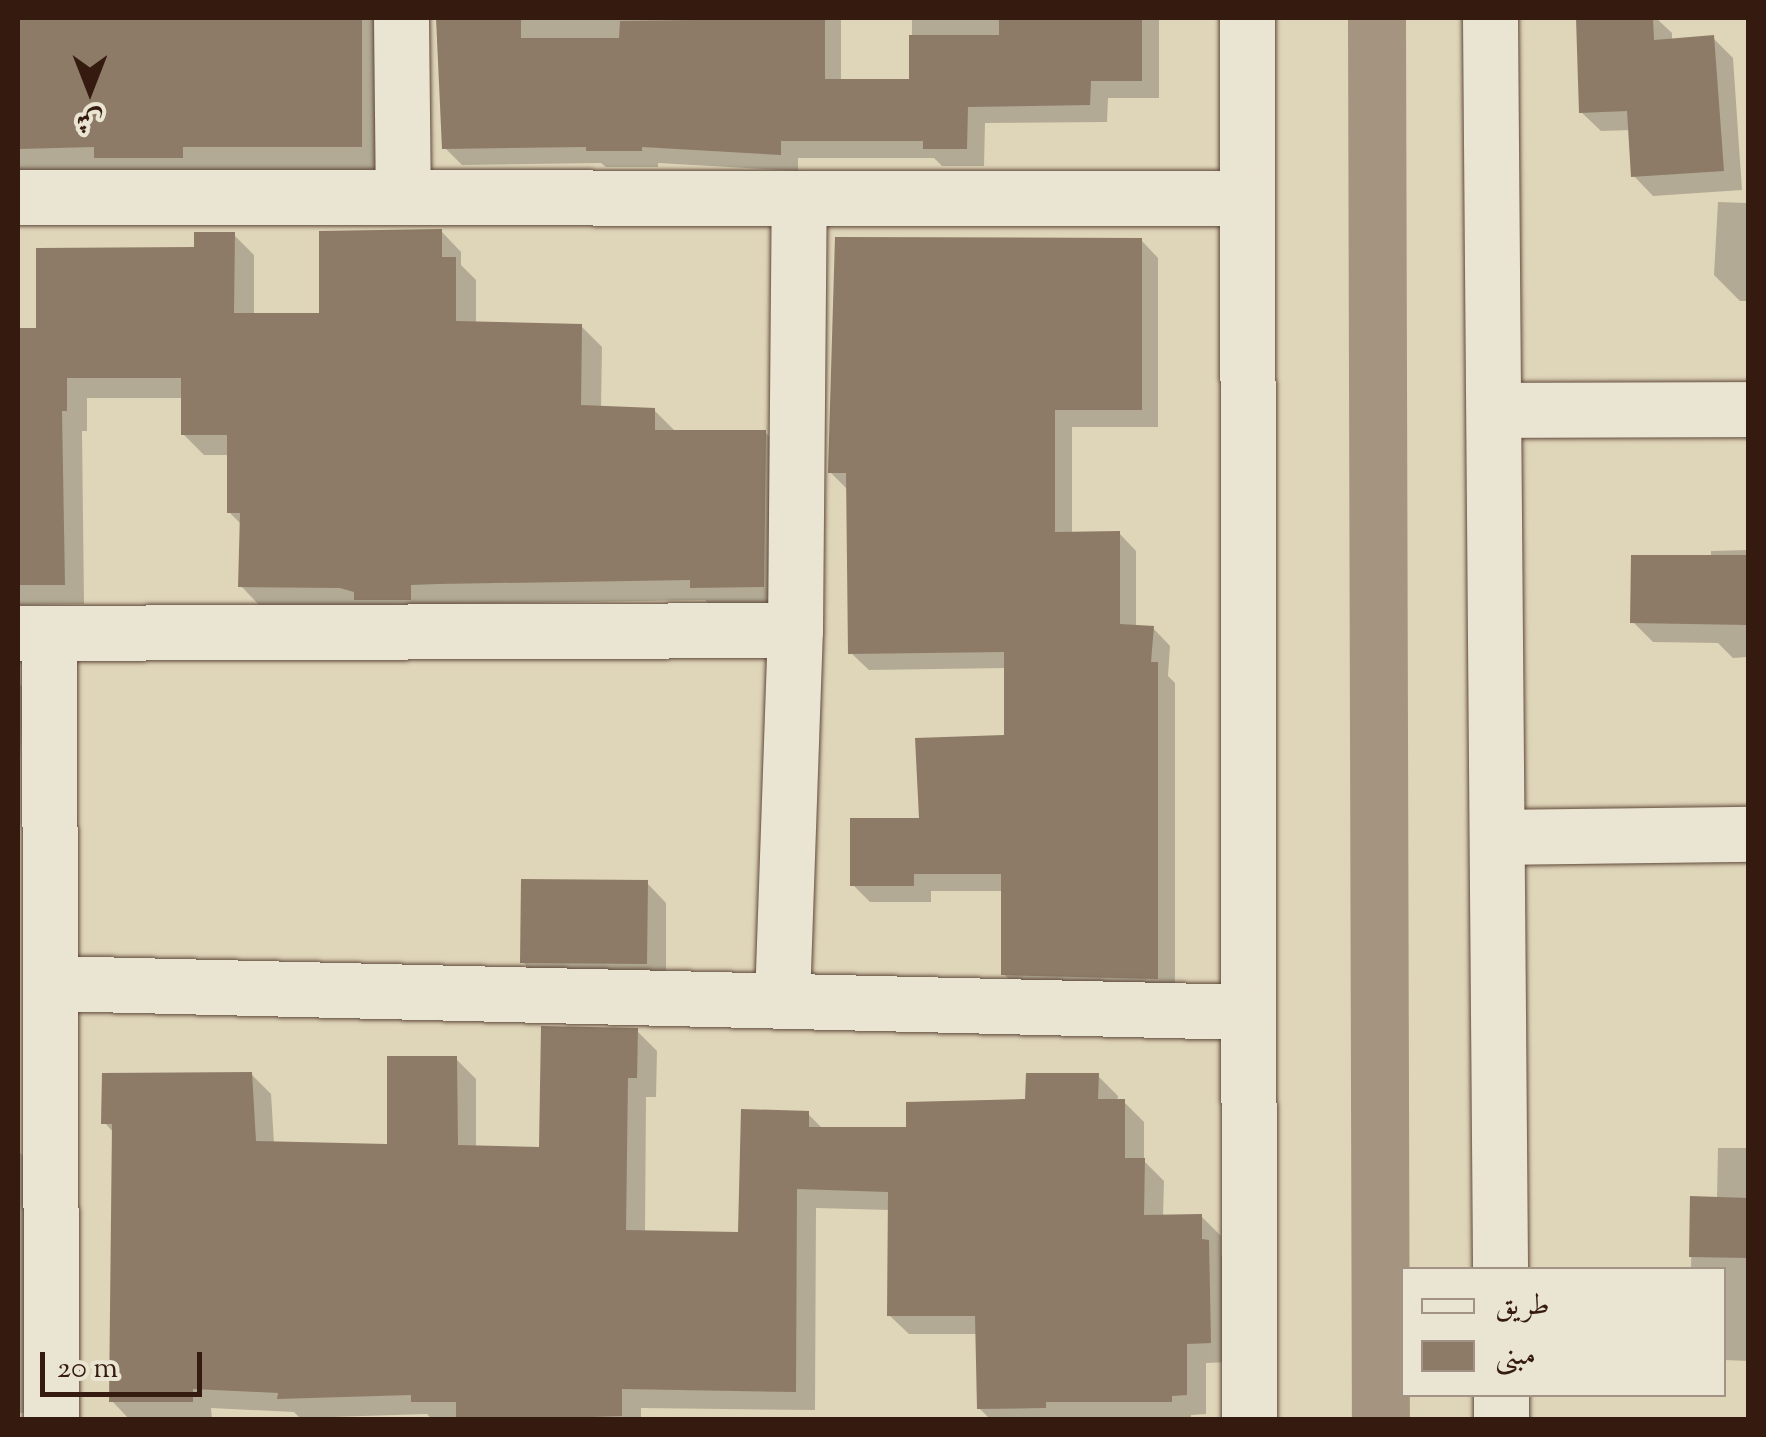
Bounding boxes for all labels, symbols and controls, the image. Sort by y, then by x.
north arrow [40,40,140,140]
text: ش [76,100,104,140]
legend [1401,1267,1726,1397]
text: طريق [1495,1285,1550,1328]
scale bar [45,1332,208,1394]
text: مبنى [1495,1335,1536,1378]
text: 20 m [57,1348,118,1391]

